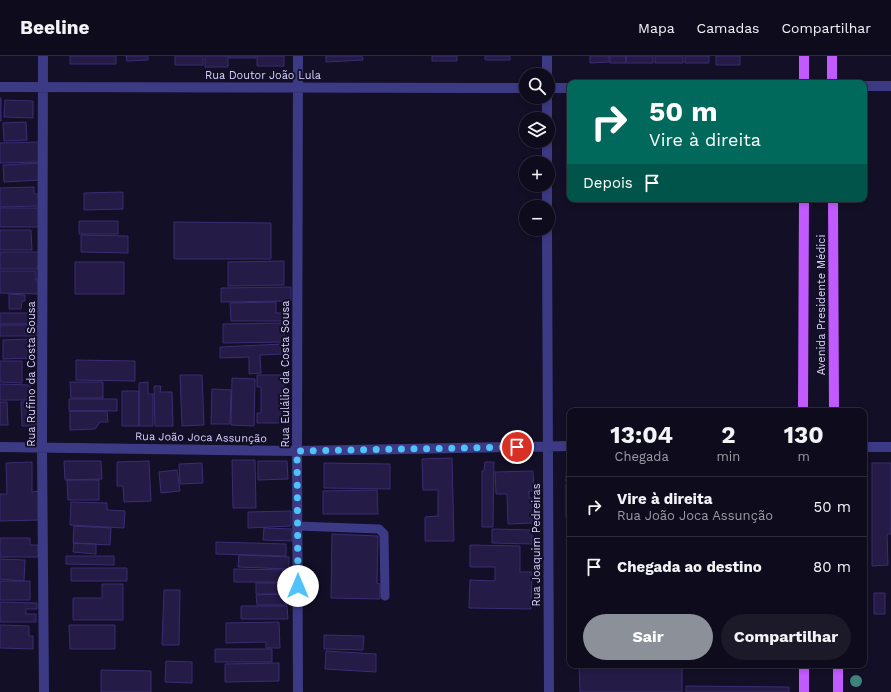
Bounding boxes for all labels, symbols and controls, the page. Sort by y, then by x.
text: Beeline [20,16,90,39]
text: Mapa [638,20,675,36]
text: Camadas [697,20,759,36]
text: Compartilhar [781,20,871,36]
map controls [519,68,555,236]
button: search [519,68,555,104]
street label: Rua Doutor João Lula [205,69,321,82]
text: 50 m [649,95,718,128]
icon: right [583,96,635,148]
button: layers [519,112,555,148]
text: Vire à direita [649,129,761,150]
button: + [519,156,555,192]
icon: arrive [641,172,663,194]
text: Depois [583,174,633,192]
button: − [519,200,555,236]
street label: Avenida Presidente Médici [815,235,828,375]
street label: Rua Rufino da Costa Sousa [25,301,38,447]
street label: Rua Eulálio da Costa Sousa [279,301,292,447]
text: 13:04 [610,421,673,449]
text: 2 [721,421,736,449]
text: 130 [784,421,824,449]
street label: Rua João Joca Assunção [135,430,267,445]
pin [500,430,534,464]
icon: arrive [506,436,528,458]
text: Chegada [615,449,669,464]
text: min [716,449,740,464]
text: m [797,449,810,464]
street label: Rua Joaquim Pedreiras [530,483,543,607]
text: Vire à direita [617,490,712,508]
icon: right [583,496,605,518]
text: 50 m [814,498,851,516]
text: Rua João Joca Assunção [617,508,773,523]
icon: arrive [583,556,605,578]
text: Chegada ao destino [617,558,762,576]
text: 80 m [813,558,851,576]
position arrow [277,565,319,607]
button: Sair [583,614,713,660]
button: Compartilhar [721,614,851,660]

